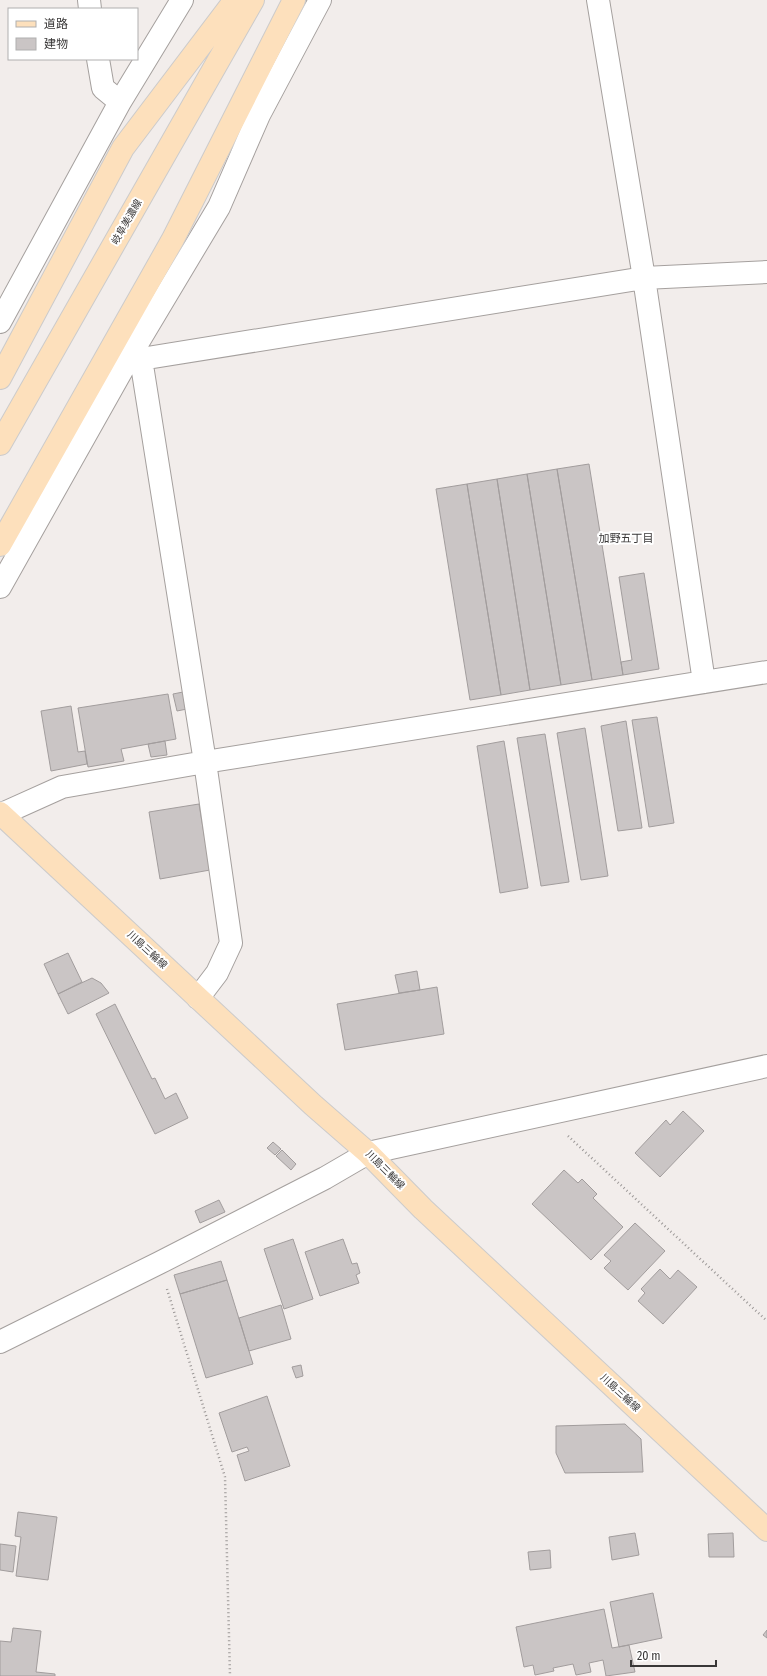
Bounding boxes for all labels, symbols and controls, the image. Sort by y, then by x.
legend [8,8,138,60]
text: 道路 [44,17,68,31]
text: 建物 [44,37,68,51]
street label: 岐阜美濃線 [109,197,145,247]
district label: 加野五丁目 [599,532,654,545]
street label: 川島三輪線 [125,929,169,971]
street label: 川島三輪線 [363,1148,407,1192]
street label: 川島三輪線 [598,1372,642,1414]
scale bar [631,1642,716,1668]
text: 20 m [637,1649,661,1663]

